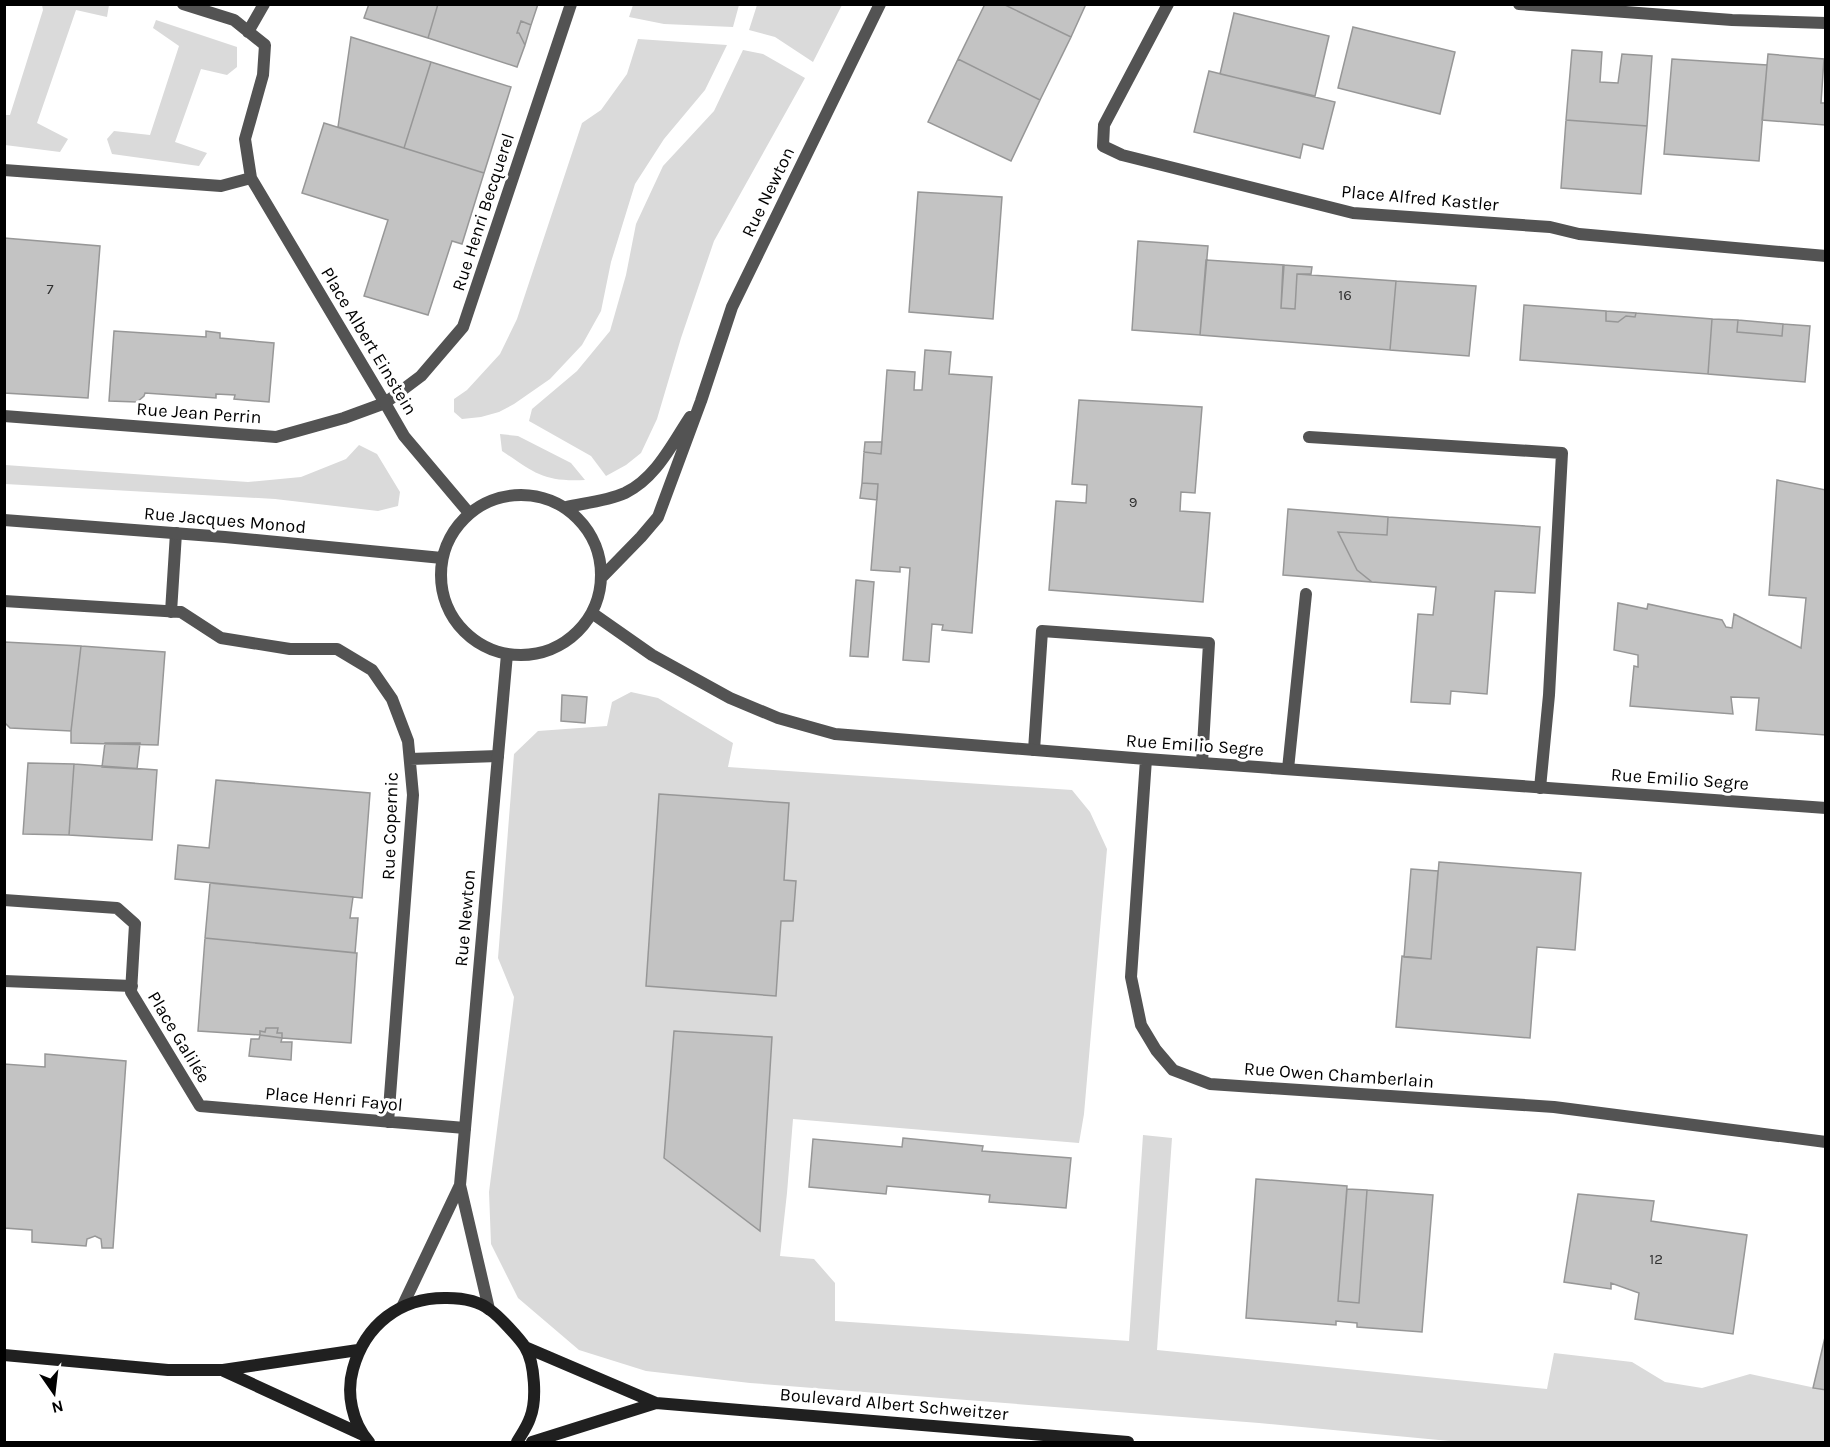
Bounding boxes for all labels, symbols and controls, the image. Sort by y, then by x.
street label: Rue Henri Becquerel [447,130,519,294]
street label: Rue Newton [737,143,799,241]
street label: Place Alfred Kastler [1340,180,1500,216]
street label: Place Albert Einstein [316,263,422,419]
house number: 7 [46,280,54,298]
house number: 16 [1338,286,1352,304]
street label: Rue Jean Perrin [136,398,262,428]
house number: 9 [1129,493,1137,511]
street label: Rue Jacques Monod [143,502,307,538]
street label: Rue Emilio Segre [1125,729,1265,761]
street label: Rue Emilio Segre [1610,763,1750,795]
street label: Rue Copernic [377,772,403,880]
street label: Rue Newton [450,868,480,968]
street label: Place Galilée [143,987,215,1087]
street label: Rue Owen Chamberlain [1243,1057,1435,1093]
street label: Place Henri Fayol [264,1082,404,1116]
house number: 12 [1649,1250,1663,1268]
north arrow [24,1363,84,1423]
street label: Boulevard Albert Schweitzer [779,1383,1010,1425]
text: N [50,1396,65,1418]

